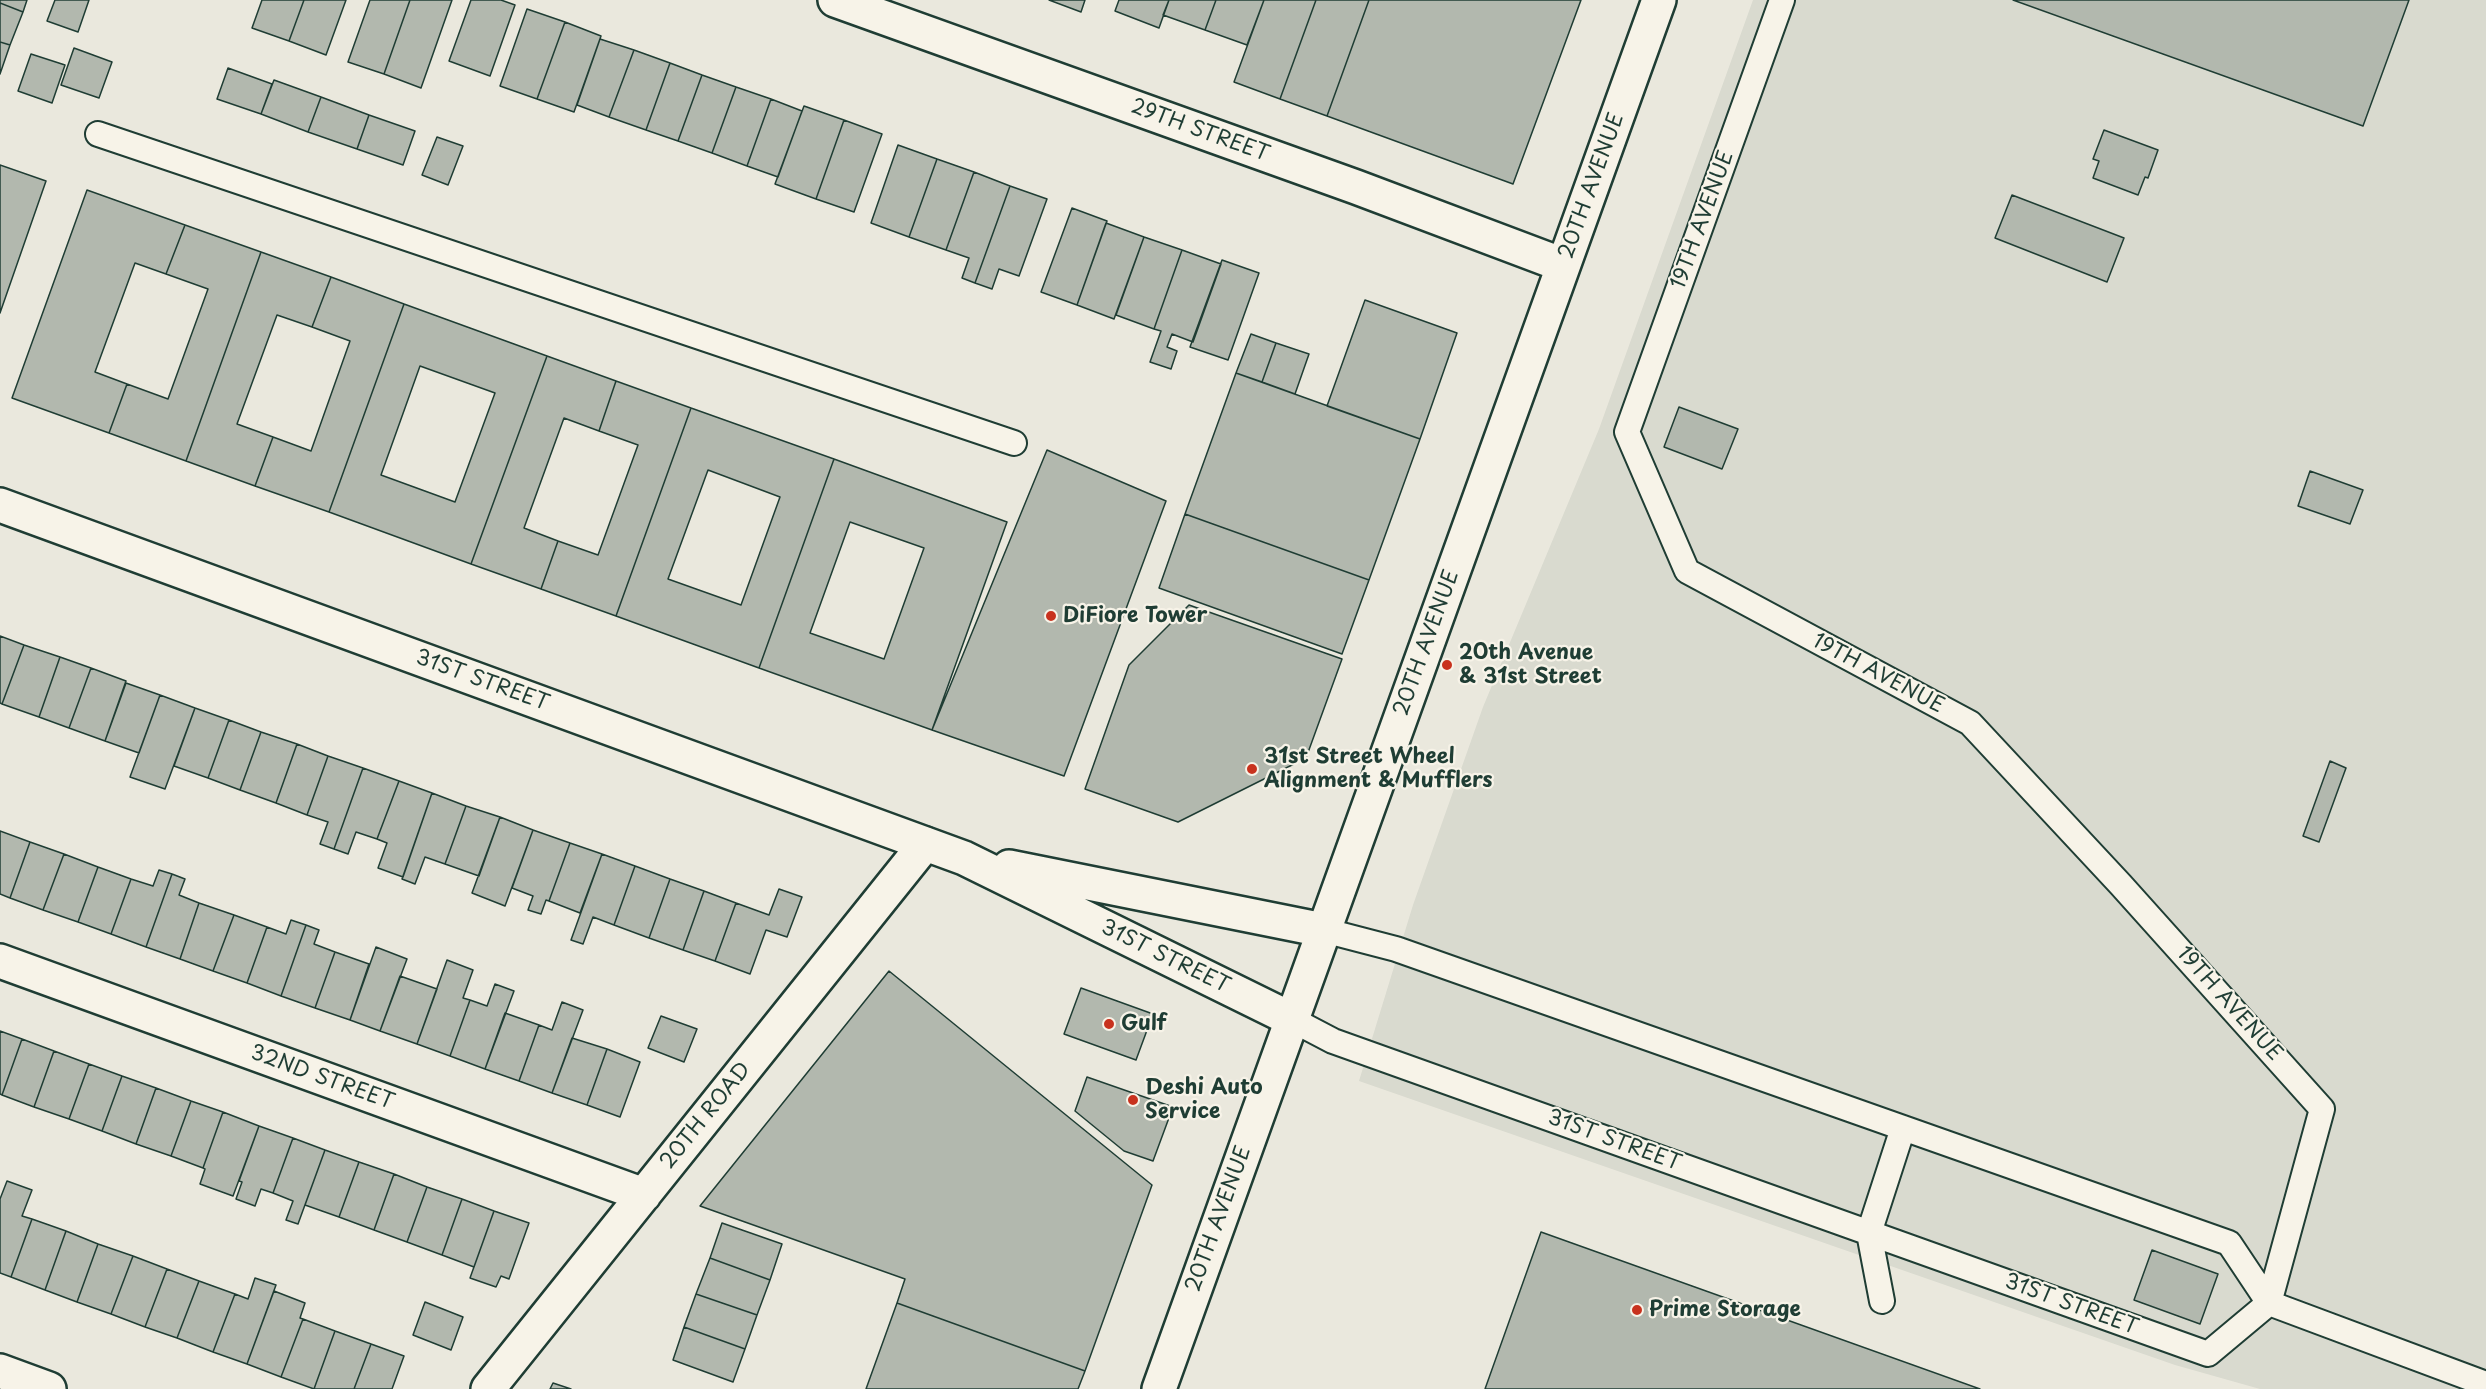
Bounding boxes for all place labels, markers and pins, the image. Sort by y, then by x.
place label: DiFiore Tower [1063,603,1207,629]
marker: DiFiore Tower [1044,609,1058,623]
place label: 20th Avenue & 31st Street [1459,640,1602,690]
marker: 20th Avenue & 31st Street [1440,658,1454,672]
place label: 31st Street Wheel Alignment & Mufflers [1264,744,1493,794]
marker: 31st Street Wheel Alignment & Mufflers [1245,762,1259,776]
place label: Gulf [1121,1011,1167,1037]
marker: Gulf [1102,1017,1116,1031]
place label: Deshi Auto Service [1145,1075,1263,1125]
marker: Deshi Auto Service [1126,1093,1140,1107]
place label: Prime Storage [1649,1297,1801,1323]
marker: Prime Storage [1630,1303,1644,1317]

